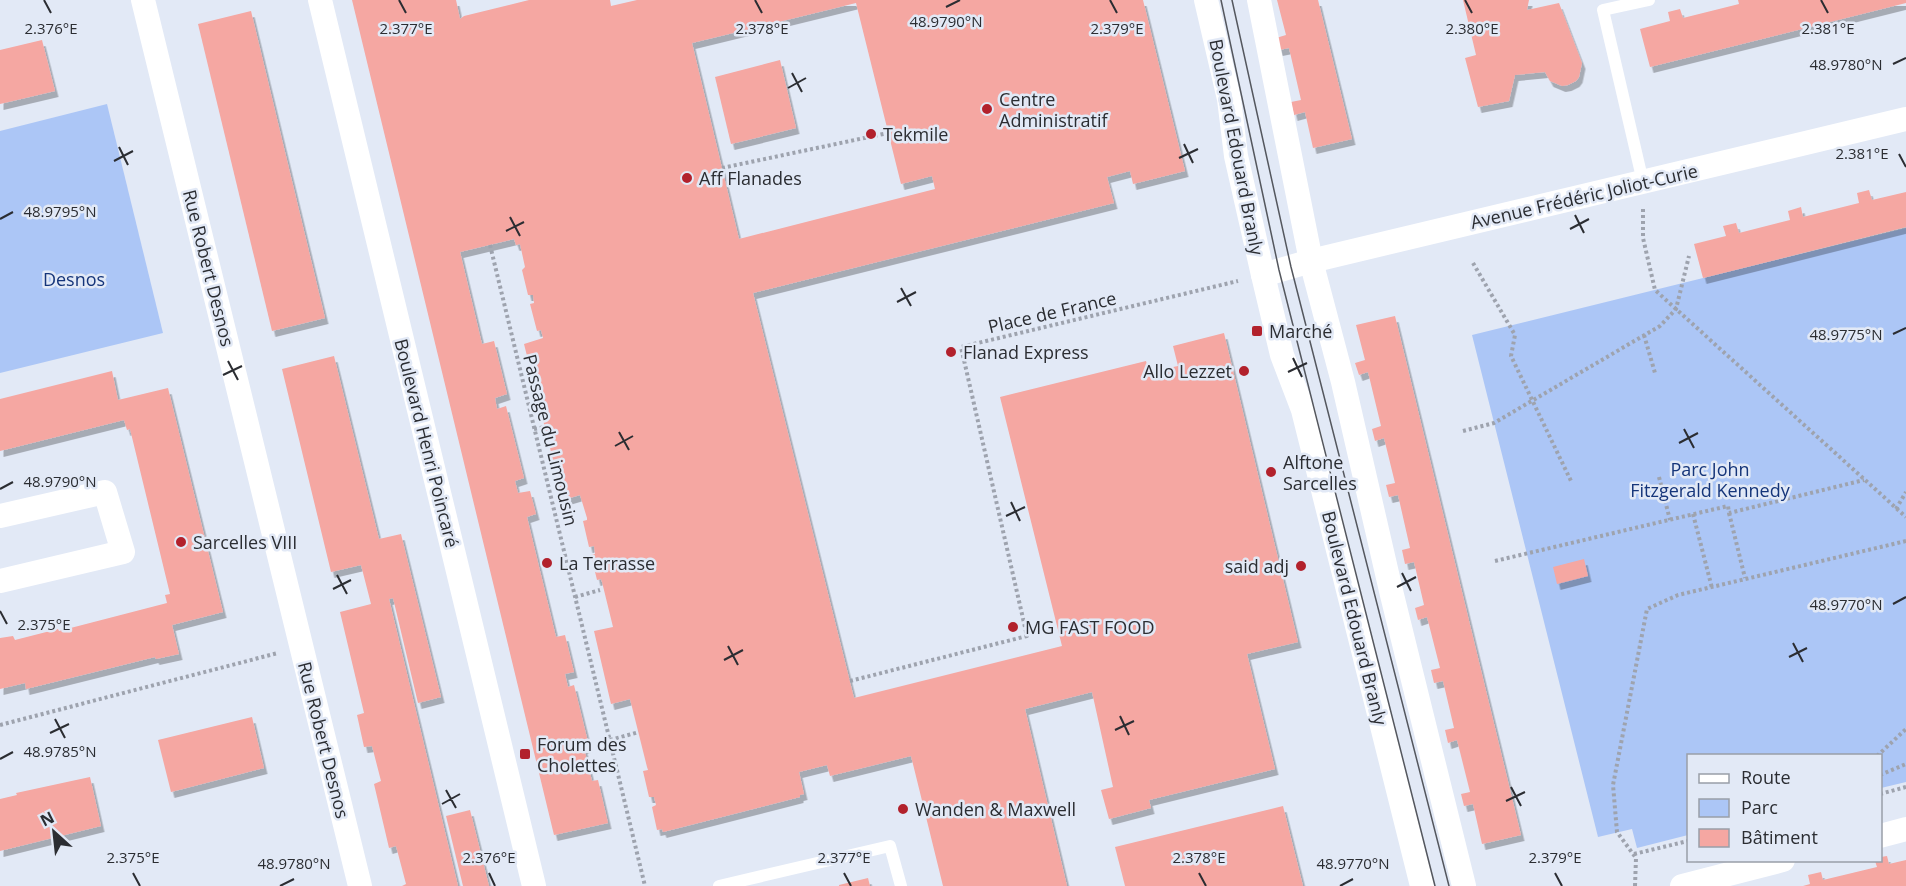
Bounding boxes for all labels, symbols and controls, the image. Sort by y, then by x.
text: 48.9790°N [909,11,983,31]
text: 2.376°E [24,18,78,38]
text: 2.377°E [379,18,433,38]
text: 2.378°E [735,18,789,38]
text: 2.379°E [1090,18,1144,38]
text: 2.380°E [1445,18,1499,38]
text: 2.381°E [1801,18,1855,38]
street label: Boulevard Edouard Branly [1204,37,1270,258]
text: 48.9780°N [1809,54,1883,74]
place label: Centre Administratif [999,87,1108,132]
marker: Centre Administratif [980,102,994,116]
place label: Tekmile [883,122,948,146]
marker: Tekmile [864,127,878,141]
text: 2.381°E [1835,143,1889,163]
street label: Avenue Frédéric Joliot-Curie [1468,158,1700,234]
place label: Aff Flanades [699,166,802,190]
marker: Aff Flanades [680,171,694,185]
street label: Rue Robert Desnos [178,187,240,349]
text: 48.9795°N [23,201,97,221]
park label: Desnos [43,267,105,291]
street label: Place de France [985,286,1119,338]
place label: Marché [1269,319,1332,343]
marker: Marché [1250,324,1264,338]
text: 48.9775°N [1809,324,1883,344]
street label: Boulevard Henri Poincaré [389,336,465,550]
place label: Flanad Express [963,340,1089,364]
marker: Flanad Express [944,345,958,359]
street label: Passage du Limousin [518,352,584,528]
place label: Allo Lezzet [1143,359,1232,383]
marker: Allo Lezzet [1237,364,1251,378]
place label: Alftone Sarcelles [1283,450,1357,495]
park label: Parc John Fitzgerald Kennedy [1630,457,1791,502]
marker: Alftone Sarcelles [1264,465,1278,479]
text: 48.9790°N [23,471,97,491]
street label: Boulevard Edouard Branly [1317,509,1393,728]
place label: Sarcelles VIII [193,530,297,554]
marker: Sarcelles VIII [174,535,188,549]
place label: La Terrasse [559,551,655,575]
place label: said adj [1225,554,1289,578]
marker: La Terrasse [540,556,554,570]
marker: said adj [1294,559,1308,573]
text: 48.9770°N [1809,594,1883,614]
text: 2.375°E [17,614,71,634]
place label: MG FAST FOOD [1025,615,1154,639]
marker: MG FAST FOOD [1006,620,1020,634]
street label: Rue Robert Desnos [293,659,355,821]
place label: Forum des Cholettes [537,732,627,777]
text: 48.9785°N [23,741,97,761]
marker: Forum des Cholettes [518,747,532,761]
legend [1687,754,1882,862]
text: Route [1741,765,1791,789]
text: Parc [1741,795,1778,819]
place label: Wanden & Maxwell [915,797,1076,821]
north arrow [24,802,84,862]
marker: Wanden & Maxwell [896,802,910,816]
text: N [36,806,58,831]
text: Bâtiment [1741,825,1818,849]
text: 2.375°E [106,847,160,867]
text: 2.376°E [462,847,516,867]
text: 2.377°E [817,847,871,867]
text: 2.378°E [1172,847,1226,867]
text: 2.379°E [1528,847,1582,867]
text: 48.9780°N [257,853,331,873]
text: 48.9770°N [1316,853,1390,873]

